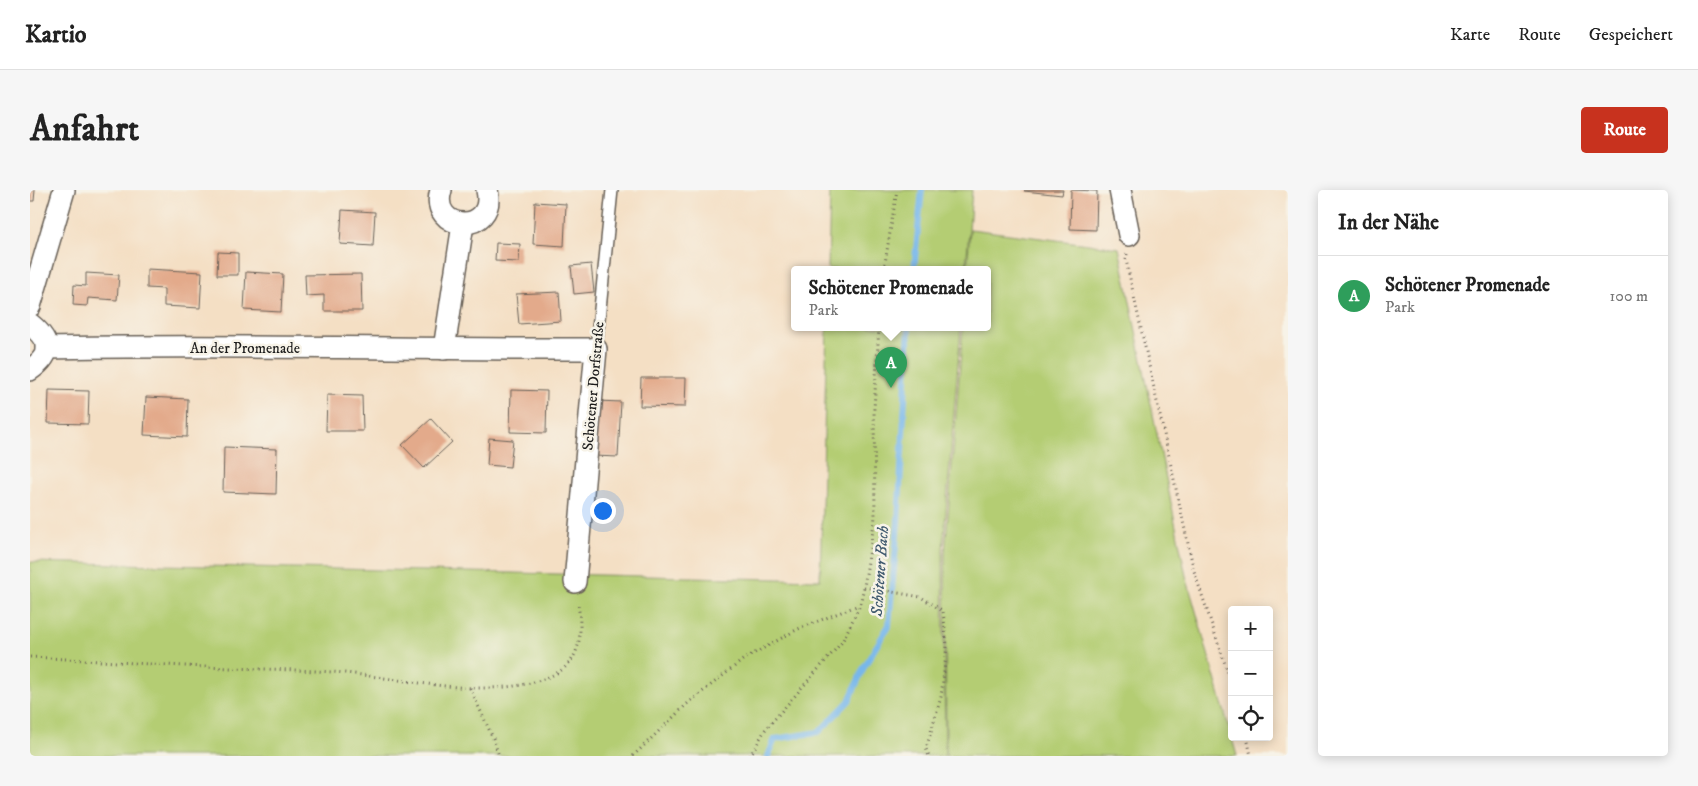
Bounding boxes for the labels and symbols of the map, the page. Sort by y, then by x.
street label: Schötener Dorfstraße [578,321,609,451]
street label: An der Promenade [190,339,300,358]
pin: A [875,347,907,388]
your location [590,498,616,524]
water label: Schötener Bach [867,525,893,618]

